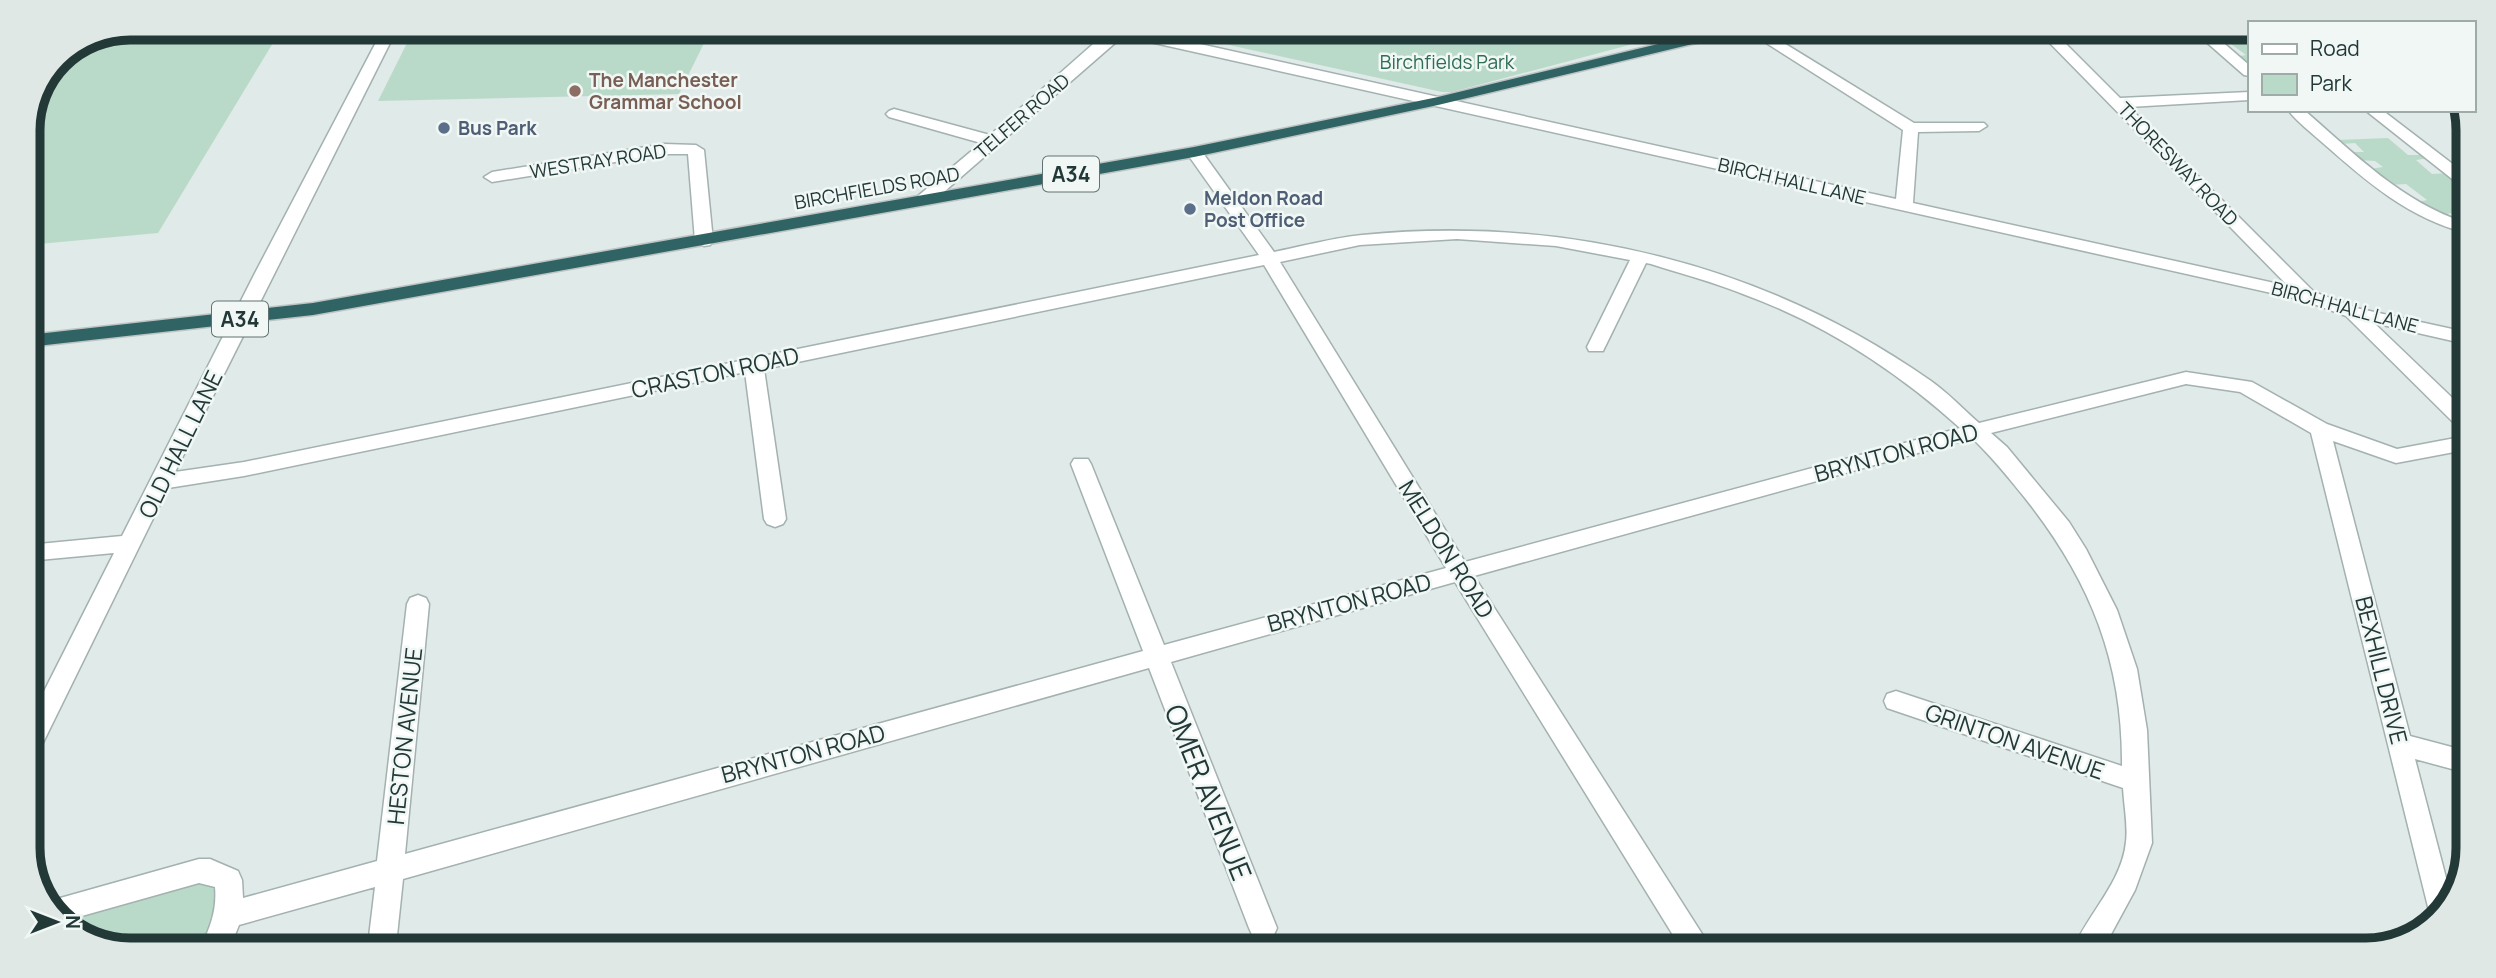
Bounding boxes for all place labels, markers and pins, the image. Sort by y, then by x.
place label: The Manchester Grammar School [589,67,742,115]
marker: The Manchester Grammar School [567,83,583,99]
place label: Bus Park [458,115,537,141]
marker: Bus Park [436,120,452,136]
place label: Meldon Road Post Office [1204,185,1323,233]
marker: Meldon Road Post Office [1182,201,1198,217]

